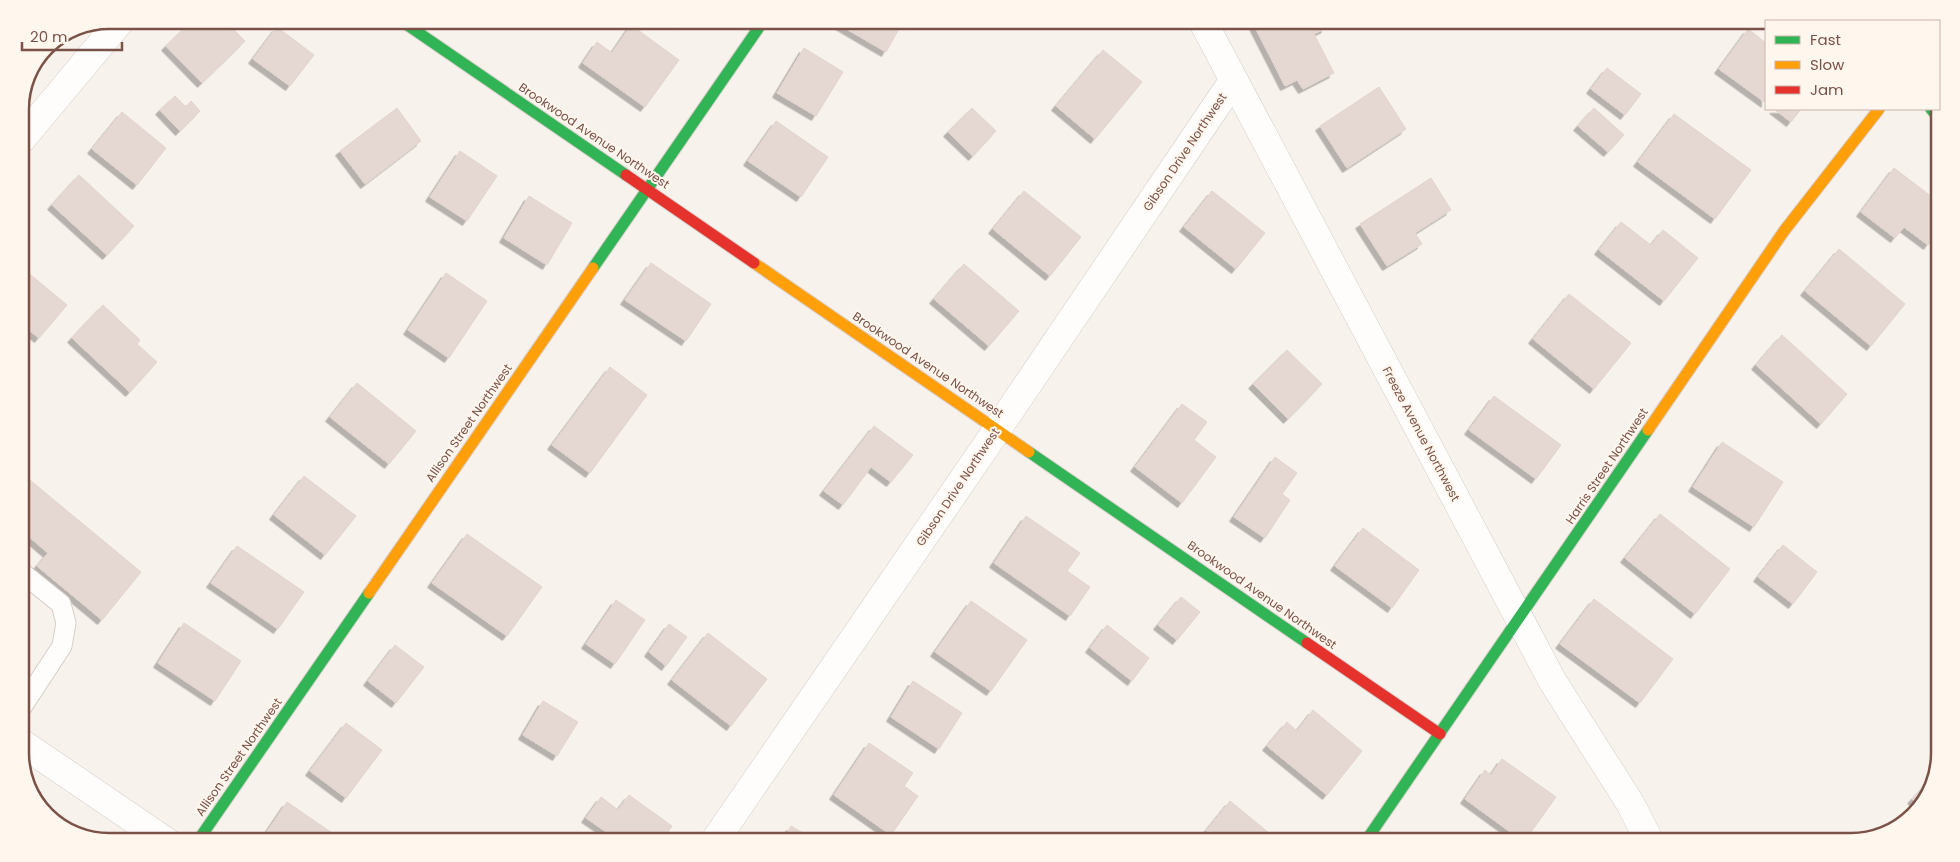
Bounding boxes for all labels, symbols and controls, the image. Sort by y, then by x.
scale bar [22,20,122,52]
legend [1765,20,1940,110]
text: 20 m [30,26,68,47]
text: Fast [1810,29,1841,50]
text: Slow [1810,54,1845,75]
street label: Brookwood Avenue Northwest [515,79,673,193]
text: Jam [1810,79,1844,100]
street label: Gibson Drive Northwest [1139,89,1231,214]
street label: Brookwood Avenue Northwest [849,308,1007,422]
street label: Allison Street Northwest [421,360,516,485]
street label: Freeze Avenue Northwest [1379,363,1464,504]
street label: Harris Street Northwest [1561,404,1652,527]
street label: Gibson Drive Northwest [912,424,1004,549]
street label: Brookwood Avenue Northwest [1184,536,1340,653]
street label: Allison Street Northwest [191,694,286,819]

